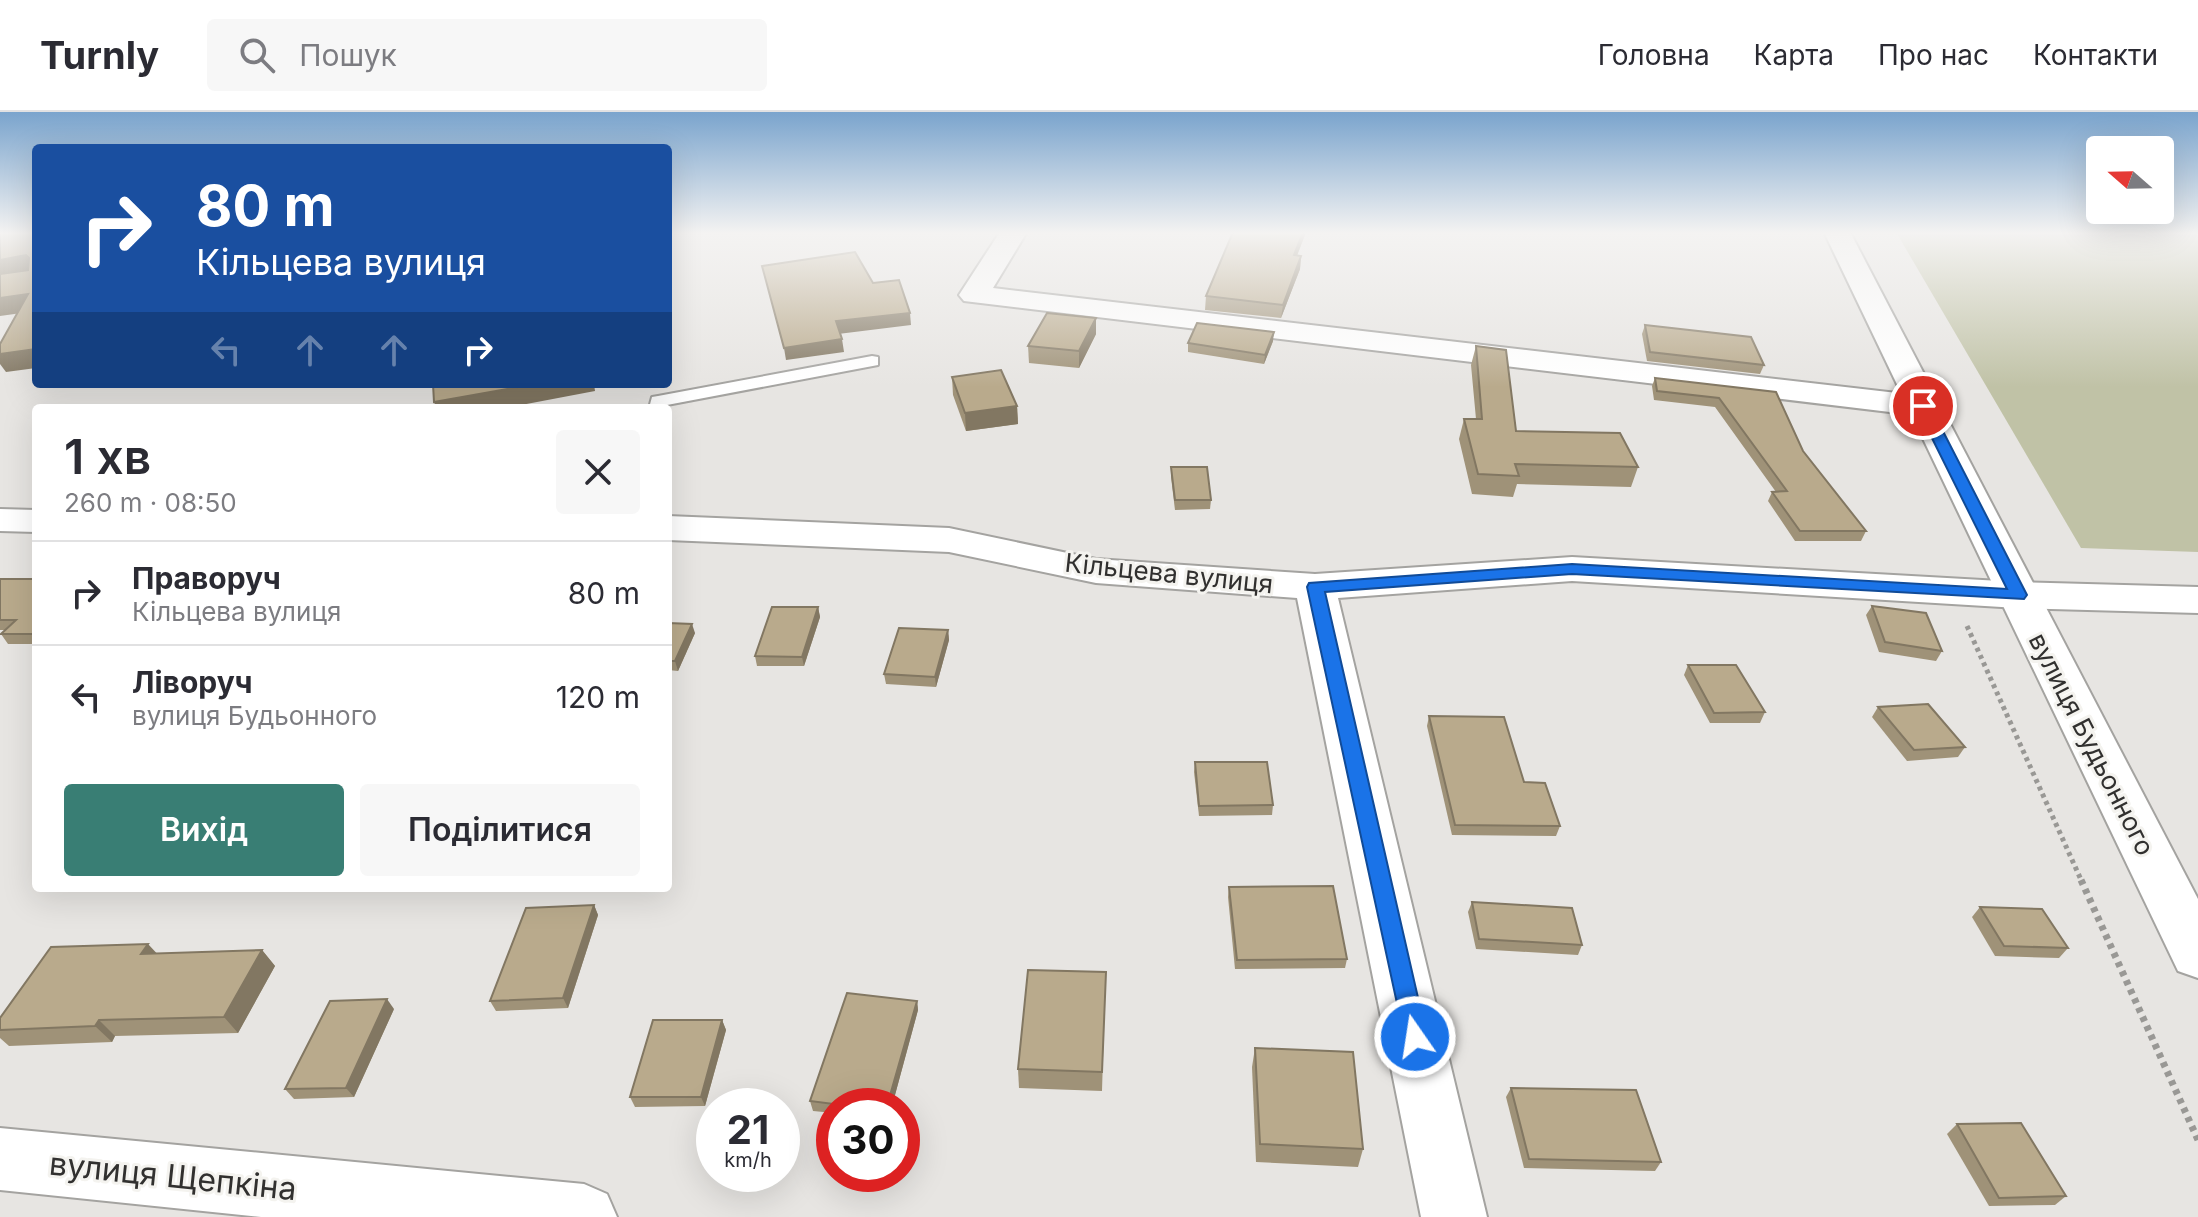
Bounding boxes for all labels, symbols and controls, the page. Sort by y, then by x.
search box [207,19,767,91]
text: Turnly [40,32,159,78]
icon: search [235,33,279,77]
text: Пошук [299,37,397,73]
text: Головна [1598,38,1710,72]
text: Карта [1754,38,1834,72]
text: Про нас [1878,38,1989,72]
text: Контакти [2033,38,2158,72]
north arrow [2086,136,2174,224]
map controls [2086,136,2174,224]
text: 80 m [196,172,335,240]
icon: right [64,176,168,280]
text: Кільцева вулиця [196,240,486,284]
icon: left [204,328,248,372]
icon: ahead [288,328,332,372]
icon: ahead [372,328,416,372]
icon: right [456,328,500,372]
pin [1889,372,1957,440]
icon: arrive [1901,384,1945,428]
text: 1 хв [64,427,151,486]
button: close [556,430,640,514]
text: 260 m · 08:50 [64,487,237,518]
street label: Кільцева вулиця [1063,547,1275,599]
text: Праворуч [132,560,281,596]
icon: right [64,571,108,615]
text: 80 m [568,575,640,611]
text: Кільцева вулиця [132,596,341,627]
street label: вулиця Будьонного [2023,628,2161,860]
text: Ліворуч [132,664,252,700]
icon: left [64,675,108,719]
text: 120 m [556,679,640,715]
text: вулиця Будьонного [132,700,377,731]
button: Вихід [64,784,344,876]
button: Поділитися [360,784,640,876]
position arrow [1373,995,1457,1079]
speed limit sign: 30 [816,1088,920,1192]
text: 21 [727,1105,769,1154]
street label: вулиця Щепкіна [47,1144,299,1208]
text: km/h [724,1148,772,1172]

